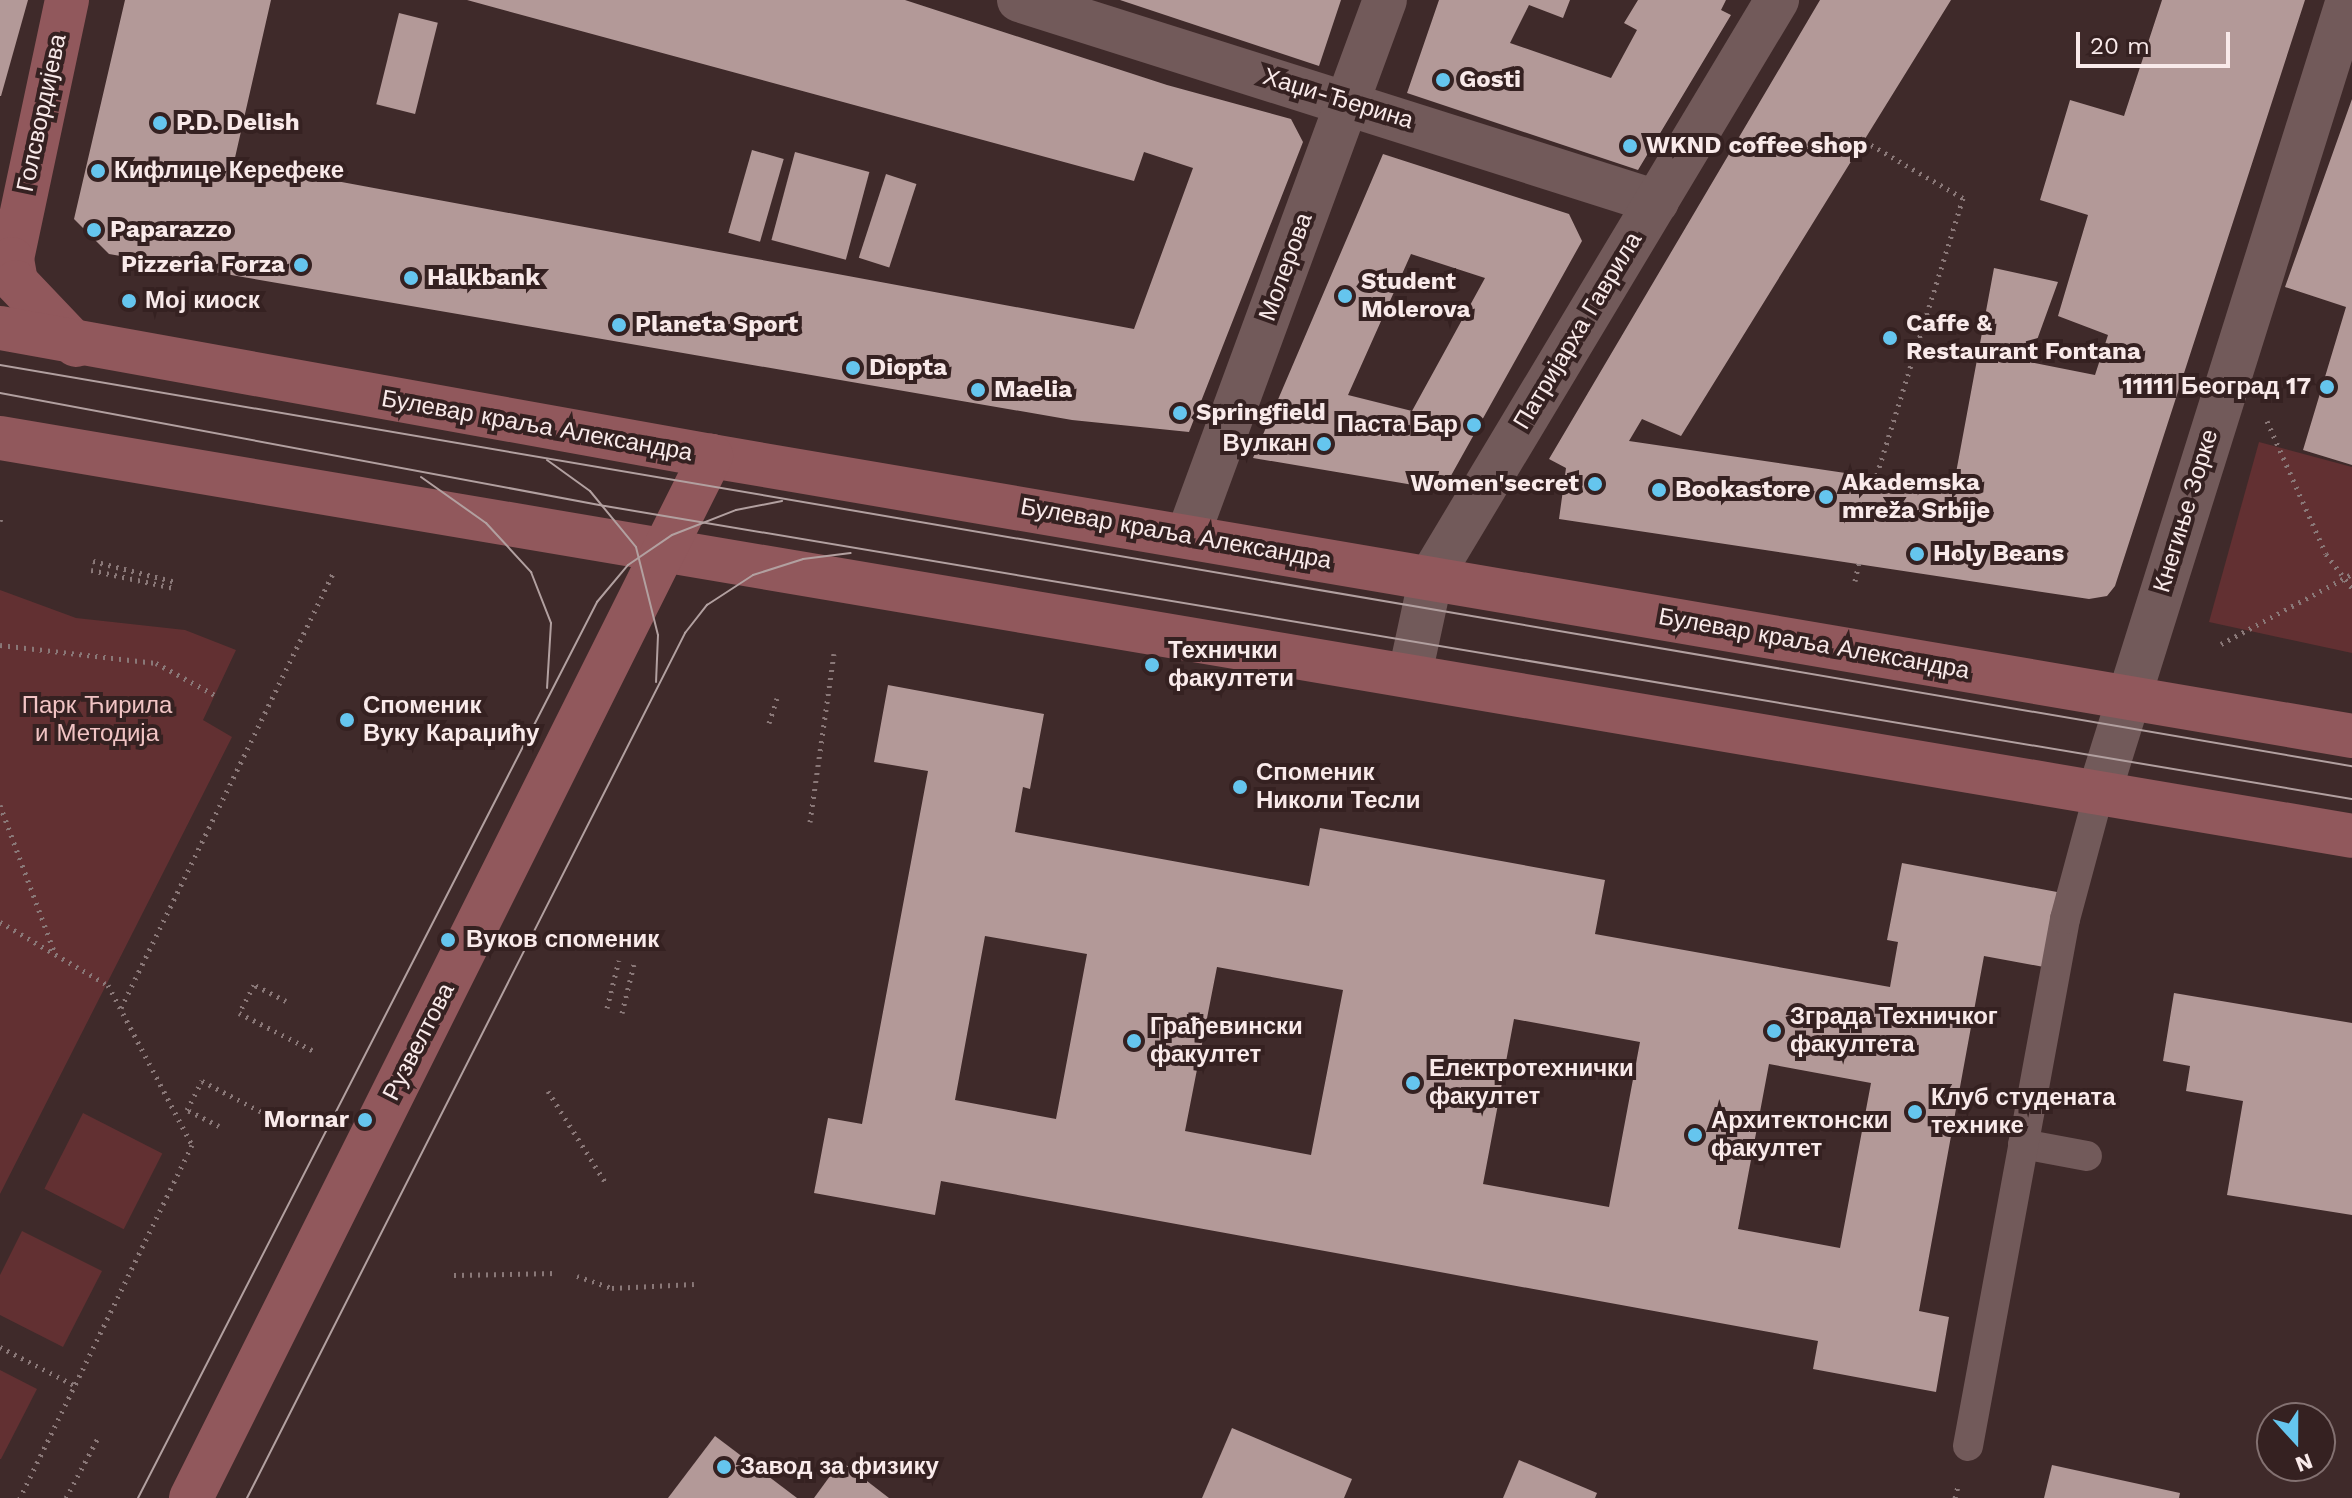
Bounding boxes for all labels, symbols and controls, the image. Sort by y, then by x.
scale bar [2080,16,2234,66]
street label: Голсвордијева [11,31,73,195]
text: 20 m [2090,32,2150,60]
street label: Хаџи-Ђерина [1259,62,1417,136]
place label: Gosti [1459,66,1521,94]
marker: Gosti [1434,71,1452,89]
place label: P.D. Delish [176,109,300,137]
marker: P.D. Delish [151,114,169,132]
place label: WKND coffee shop [1646,132,1868,160]
marker: WKND coffee shop [1621,137,1639,155]
place label: Кифлице Керефеке [114,157,344,185]
marker: Кифлице Керефеке [89,162,107,180]
street label: Молерова [1253,209,1319,325]
place label: Paparazzo [110,216,232,244]
marker: Paparazzo [85,221,103,239]
street label: Патријарха Гаврила [1508,227,1648,435]
place label: Pizzeria Forza [121,251,285,279]
marker: Pizzeria Forza [292,256,310,274]
place label: Halkbank [427,264,540,292]
place label: Student Molerova [1361,268,1470,324]
marker: Halkbank [402,269,420,287]
place label: Мој киоск [145,287,260,315]
marker: Student Molerova [1336,287,1354,305]
marker: Мој киоск [120,292,138,310]
place label: Caffe & Restaurant Fontana [1906,310,2141,366]
place label: Planeta Sport [635,311,798,339]
marker: Planeta Sport [610,316,628,334]
marker: Caffe & Restaurant Fontana [1881,329,1899,347]
place label: Diopta [869,354,947,382]
marker: Diopta [844,359,862,377]
place label: 11111 Београд 17 [2122,373,2311,401]
place label: Maelia [994,376,1072,404]
marker: 11111 Београд 17 [2318,378,2336,396]
marker: Maelia [969,381,987,399]
street label: Булевар краља Александра [379,384,695,468]
place label: Springfield [1196,399,1326,427]
marker: Springfield [1171,404,1189,422]
place label: Паста Бар [1337,411,1458,439]
marker: Паста Бар [1465,416,1483,434]
street label: Кнегиње Зорке [2148,426,2224,596]
place label: Вулкан [1223,430,1308,458]
marker: Вулкан [1315,435,1333,453]
place label: Akademska mreža Srbije [1842,469,1990,525]
place label: Women'secret [1410,470,1579,498]
marker: Women'secret [1586,475,1604,493]
place label: Bookastore [1675,476,1811,504]
marker: Bookastore [1650,481,1668,499]
marker: Akademska mreža Srbije [1817,488,1835,506]
street label: Булевар краља Александра [1018,492,1334,576]
place label: Holy Beans [1933,540,2065,568]
marker: Holy Beans [1908,545,1926,563]
street label: Булевар краља Александра [1656,602,1972,686]
place label: Технички факултети [1168,637,1294,693]
marker: Технички факултети [1143,656,1161,674]
park label: Парк Ћирила и Методија [22,692,172,748]
place label: Споменик Вуку Караџићу [363,692,539,748]
marker: Споменик Вуку Караџићу [338,711,356,729]
place label: Споменик Николи Тесли [1256,759,1421,815]
marker: Споменик Николи Тесли [1231,778,1249,796]
place label: Вуков споменик [466,926,659,954]
marker: Вуков споменик [437,929,459,951]
street label: Рузвелтова [377,978,461,1106]
place label: Зграда Техничког факултета [1790,1003,1998,1059]
place label: Грађевински факултет [1150,1013,1303,1069]
marker: Зграда Техничког факултета [1765,1022,1783,1040]
marker: Грађевински факултет [1125,1032,1143,1050]
place label: Електротехнички факултет [1429,1055,1634,1111]
marker: Електротехнички факултет [1404,1074,1422,1092]
place label: Клуб студената технике [1931,1084,2116,1140]
marker: Клуб студената технике [1906,1103,1924,1121]
place label: Mornar [263,1106,349,1134]
place label: Архитектонски факултет [1711,1107,1889,1163]
marker: Mornar [356,1111,374,1129]
marker: Архитектонски факултет [1686,1126,1704,1144]
north arrow [2256,1402,2336,1482]
text: N [2292,1448,2316,1478]
place label: Завод за физику [740,1453,939,1481]
marker: Завод за физику [715,1458,733,1476]

